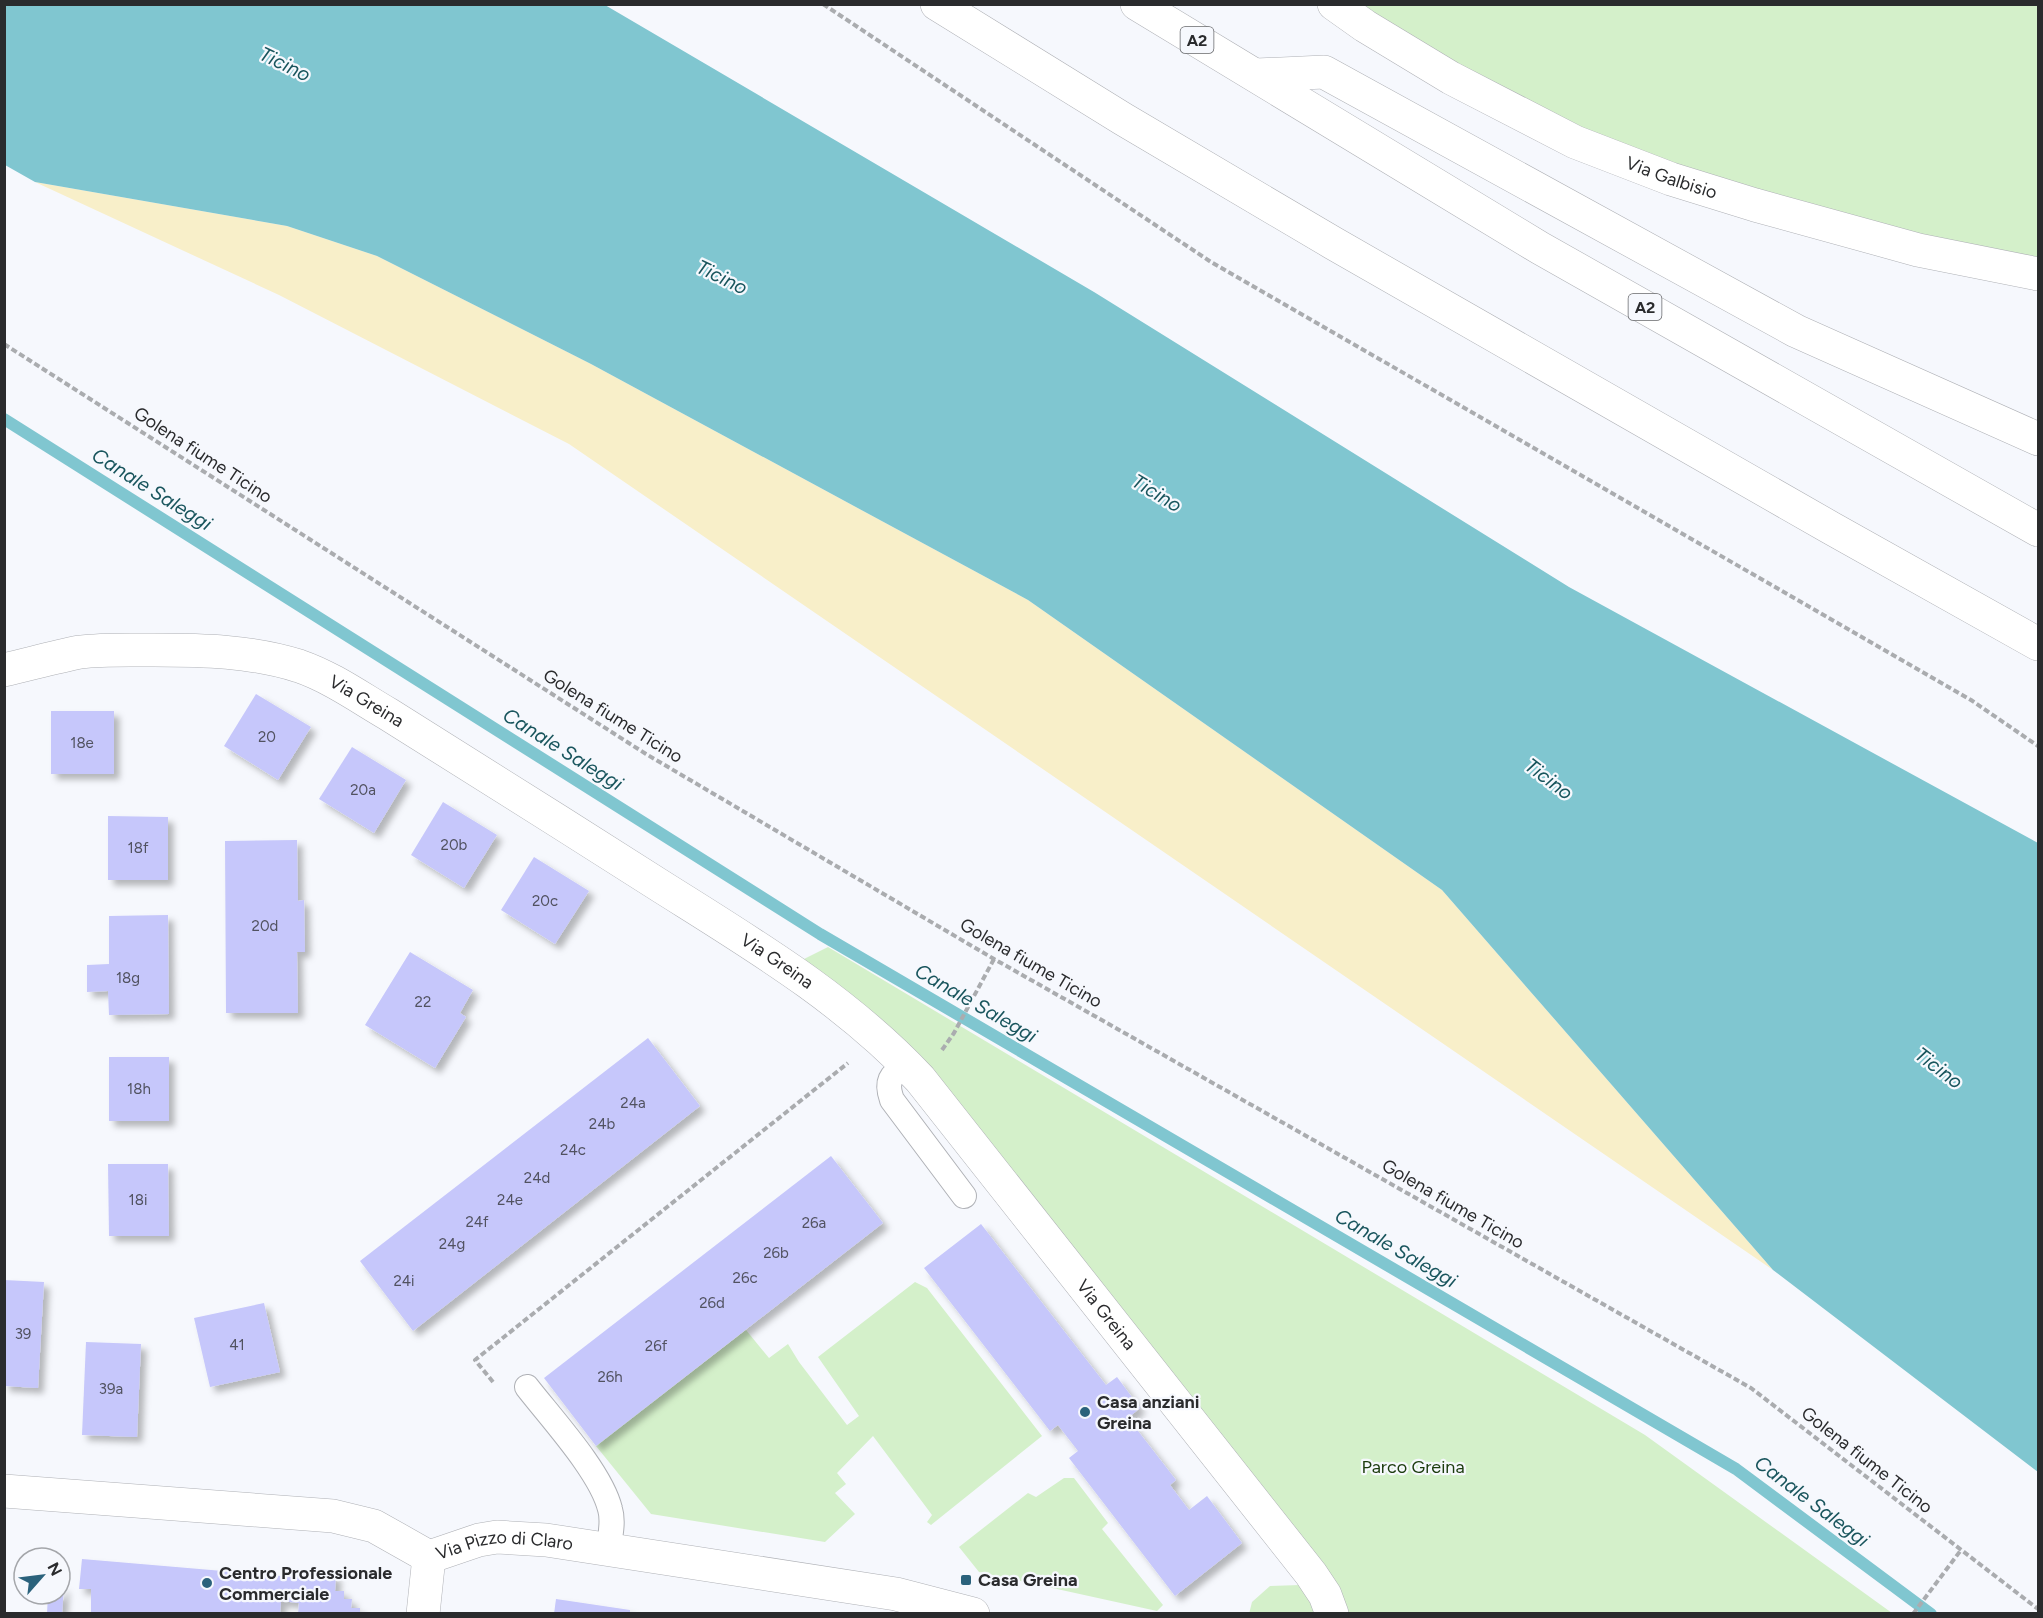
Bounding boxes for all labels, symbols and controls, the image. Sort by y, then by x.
road number: A2 [1180,27,1214,53]
water label: Ticino [255,41,315,87]
street label: Via Galbisio [1623,152,1720,204]
water label: Ticino [692,254,752,300]
road number: A2 [1628,294,1662,320]
street label: Golena fiume Ticino [130,402,276,508]
water label: Canale Saleggi [88,443,217,536]
water label: Ticino [1128,469,1187,517]
street label: Golena fiume Ticino [539,664,687,768]
street label: Via Greina [325,670,408,732]
water label: Canale Saleggi [499,703,628,796]
house number: 20 [258,728,276,746]
house number: 18e [70,734,94,752]
water label: Ticino [1520,753,1578,805]
house number: 20a [350,781,376,799]
house number: 20b [441,836,468,854]
house number: 18f [128,839,149,857]
house number: 20c [532,892,558,910]
street label: Golena fiume Ticino [956,913,1106,1013]
house number: 20d [252,917,278,935]
street label: Via Greina [737,929,818,994]
water label: Canale Saleggi [911,958,1042,1048]
house number: 18g [116,969,140,987]
house number: 22 [415,993,431,1011]
water label: Ticino [1910,1042,1968,1094]
house number: 18h [127,1080,151,1098]
house number: 24a [620,1094,646,1112]
house number: 24b [589,1115,615,1133]
house number: 24c [560,1141,586,1159]
street label: Golena fiume Ticino [1378,1154,1528,1254]
house number: 24d [524,1169,550,1187]
house number: 18i [129,1191,147,1209]
house number: 24e [497,1191,523,1209]
water label: Canale Saleggi [1331,1203,1462,1293]
house number: 24f [465,1213,489,1231]
house number: 26a [802,1214,826,1232]
house number: 24g [439,1235,465,1253]
house number: 26b [763,1244,789,1262]
house number: 26c [733,1269,758,1287]
house number: 24i [393,1272,415,1290]
street label: Via Greina [1072,1275,1141,1354]
house number: 26d [699,1294,725,1312]
house number: 39 [15,1325,31,1343]
house number: 41 [229,1336,245,1354]
house number: 26f [645,1337,668,1355]
house number: 26h [597,1368,623,1386]
house number: 39a [99,1380,123,1398]
place label: Casa anziani Greina [1097,1391,1200,1434]
street label: Golena fiume Ticino [1797,1402,1937,1518]
marker: Casa anziani Greina [1078,1405,1092,1419]
water label: Canale Saleggi [1750,1450,1874,1552]
park label: Parco Greina [1361,1456,1465,1478]
street label: Via Pizzo di Claro [433,1526,575,1565]
north arrow [12,1546,72,1606]
text: N [44,1559,66,1579]
place label: Centro Professionale Commerciale [219,1562,392,1605]
place label: Casa Greina [978,1569,1078,1591]
marker: Casa Greina [959,1573,973,1587]
marker: Centro Professionale Commerciale [200,1576,214,1590]

